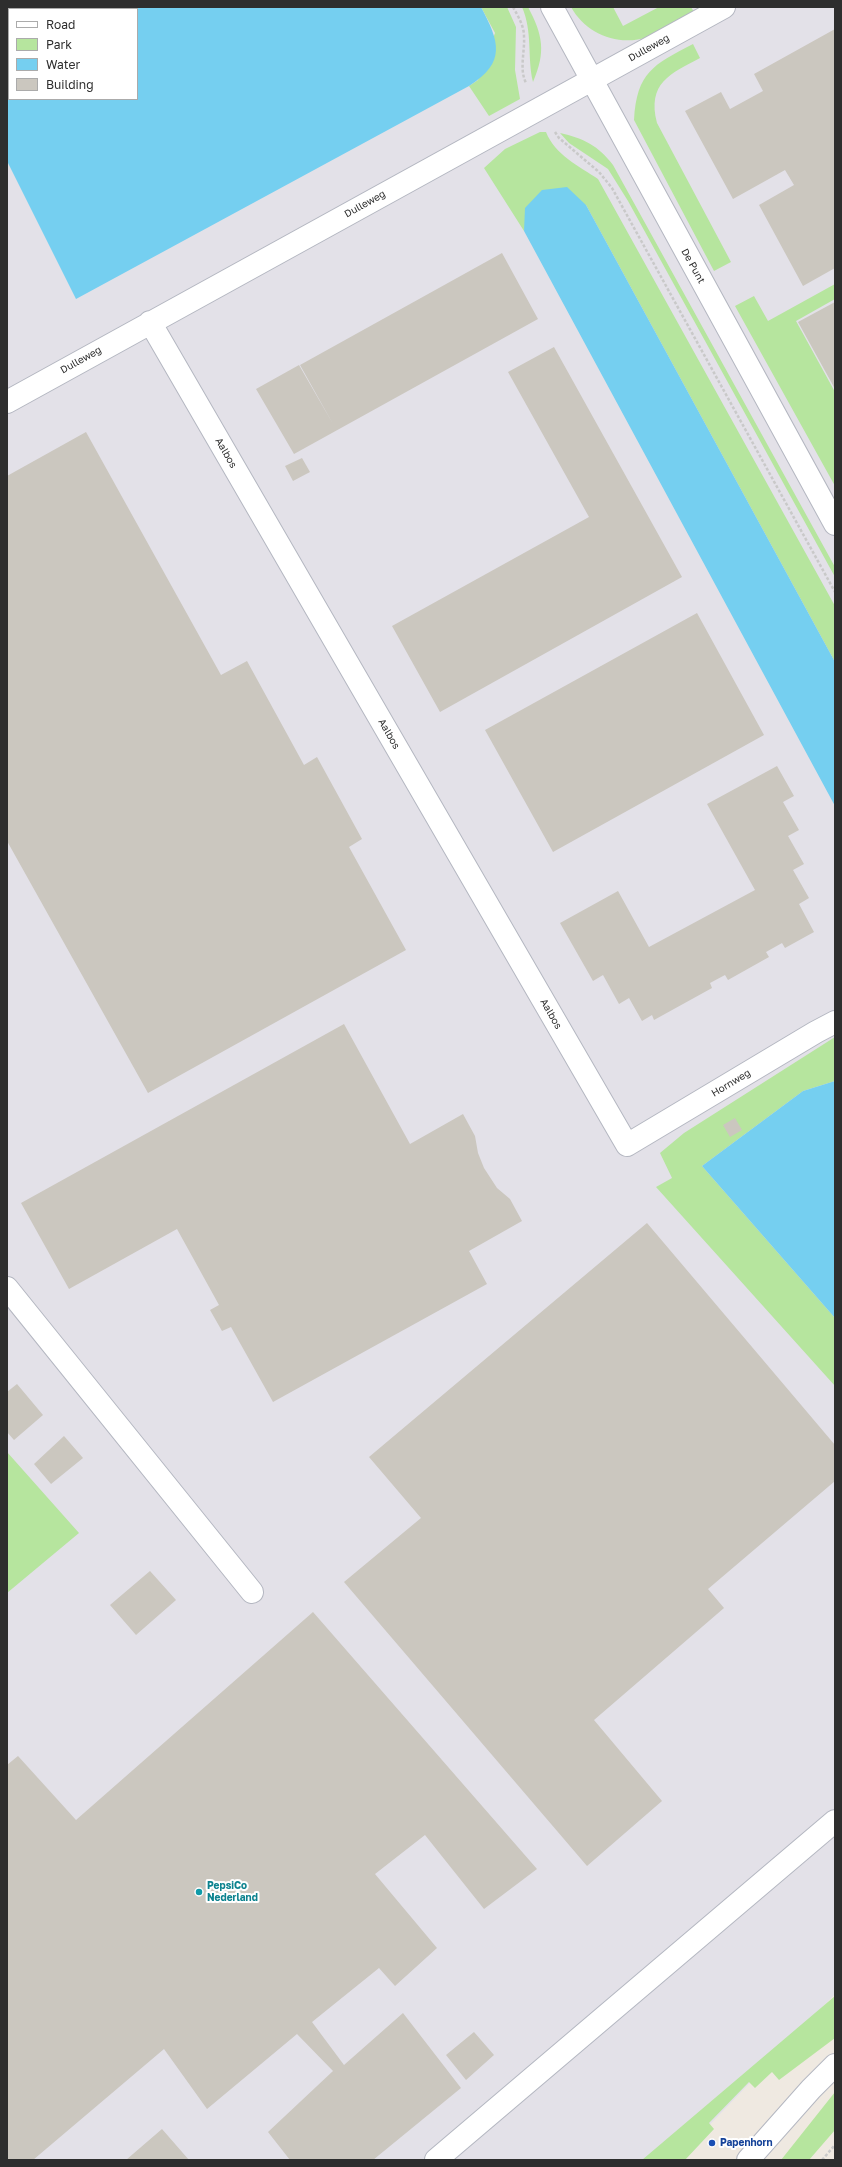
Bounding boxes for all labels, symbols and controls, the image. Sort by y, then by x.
legend [8,8,138,100]
text: Road [46,17,75,32]
street label: Dulleweg [626,32,672,64]
text: Park [46,37,72,52]
text: Water [46,57,80,72]
text: Building [46,77,94,92]
street label: Dulleweg [342,188,388,220]
street label: De Punt [679,246,707,286]
street label: Dulleweg [58,344,104,376]
street label: Aalbos [213,436,239,470]
street label: Aalbos [376,717,402,751]
street label: Aalbos [538,997,564,1031]
street label: Hornweg [709,1067,753,1099]
place label: PepsiCo Nederland [207,1880,258,1904]
marker: PepsiCo Nederland [194,1887,204,1897]
place label: Papenhorn [720,2137,772,2149]
marker: Papenhorn [707,2138,717,2148]

